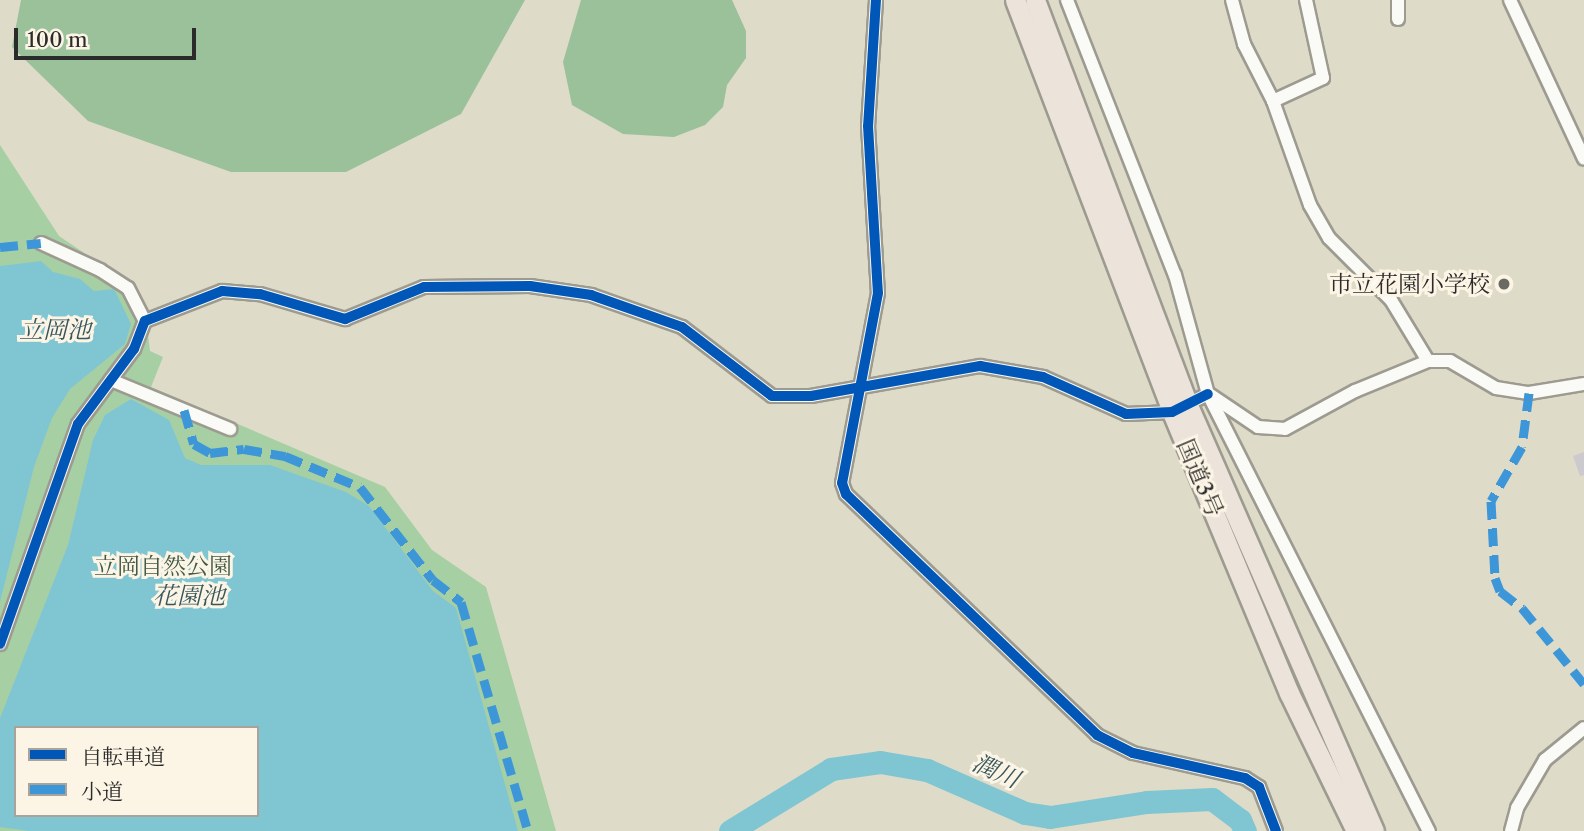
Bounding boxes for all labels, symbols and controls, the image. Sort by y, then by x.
scale bar [18,14,200,58]
text: 100 m [27,27,88,52]
place label: 市立花園小学校 [1329,270,1490,298]
marker: 市立花園小学校 [1496,276,1512,292]
water label: 立岡池 [19,316,91,344]
street label: 国道3号 [1171,435,1229,521]
park label: 立岡自然公園 [94,552,232,580]
water label: 花園池 [153,582,225,610]
legend [14,726,259,817]
text: 自転車道 [81,744,165,769]
water label: 潤川 [968,748,1024,794]
text: 小道 [81,779,123,804]

